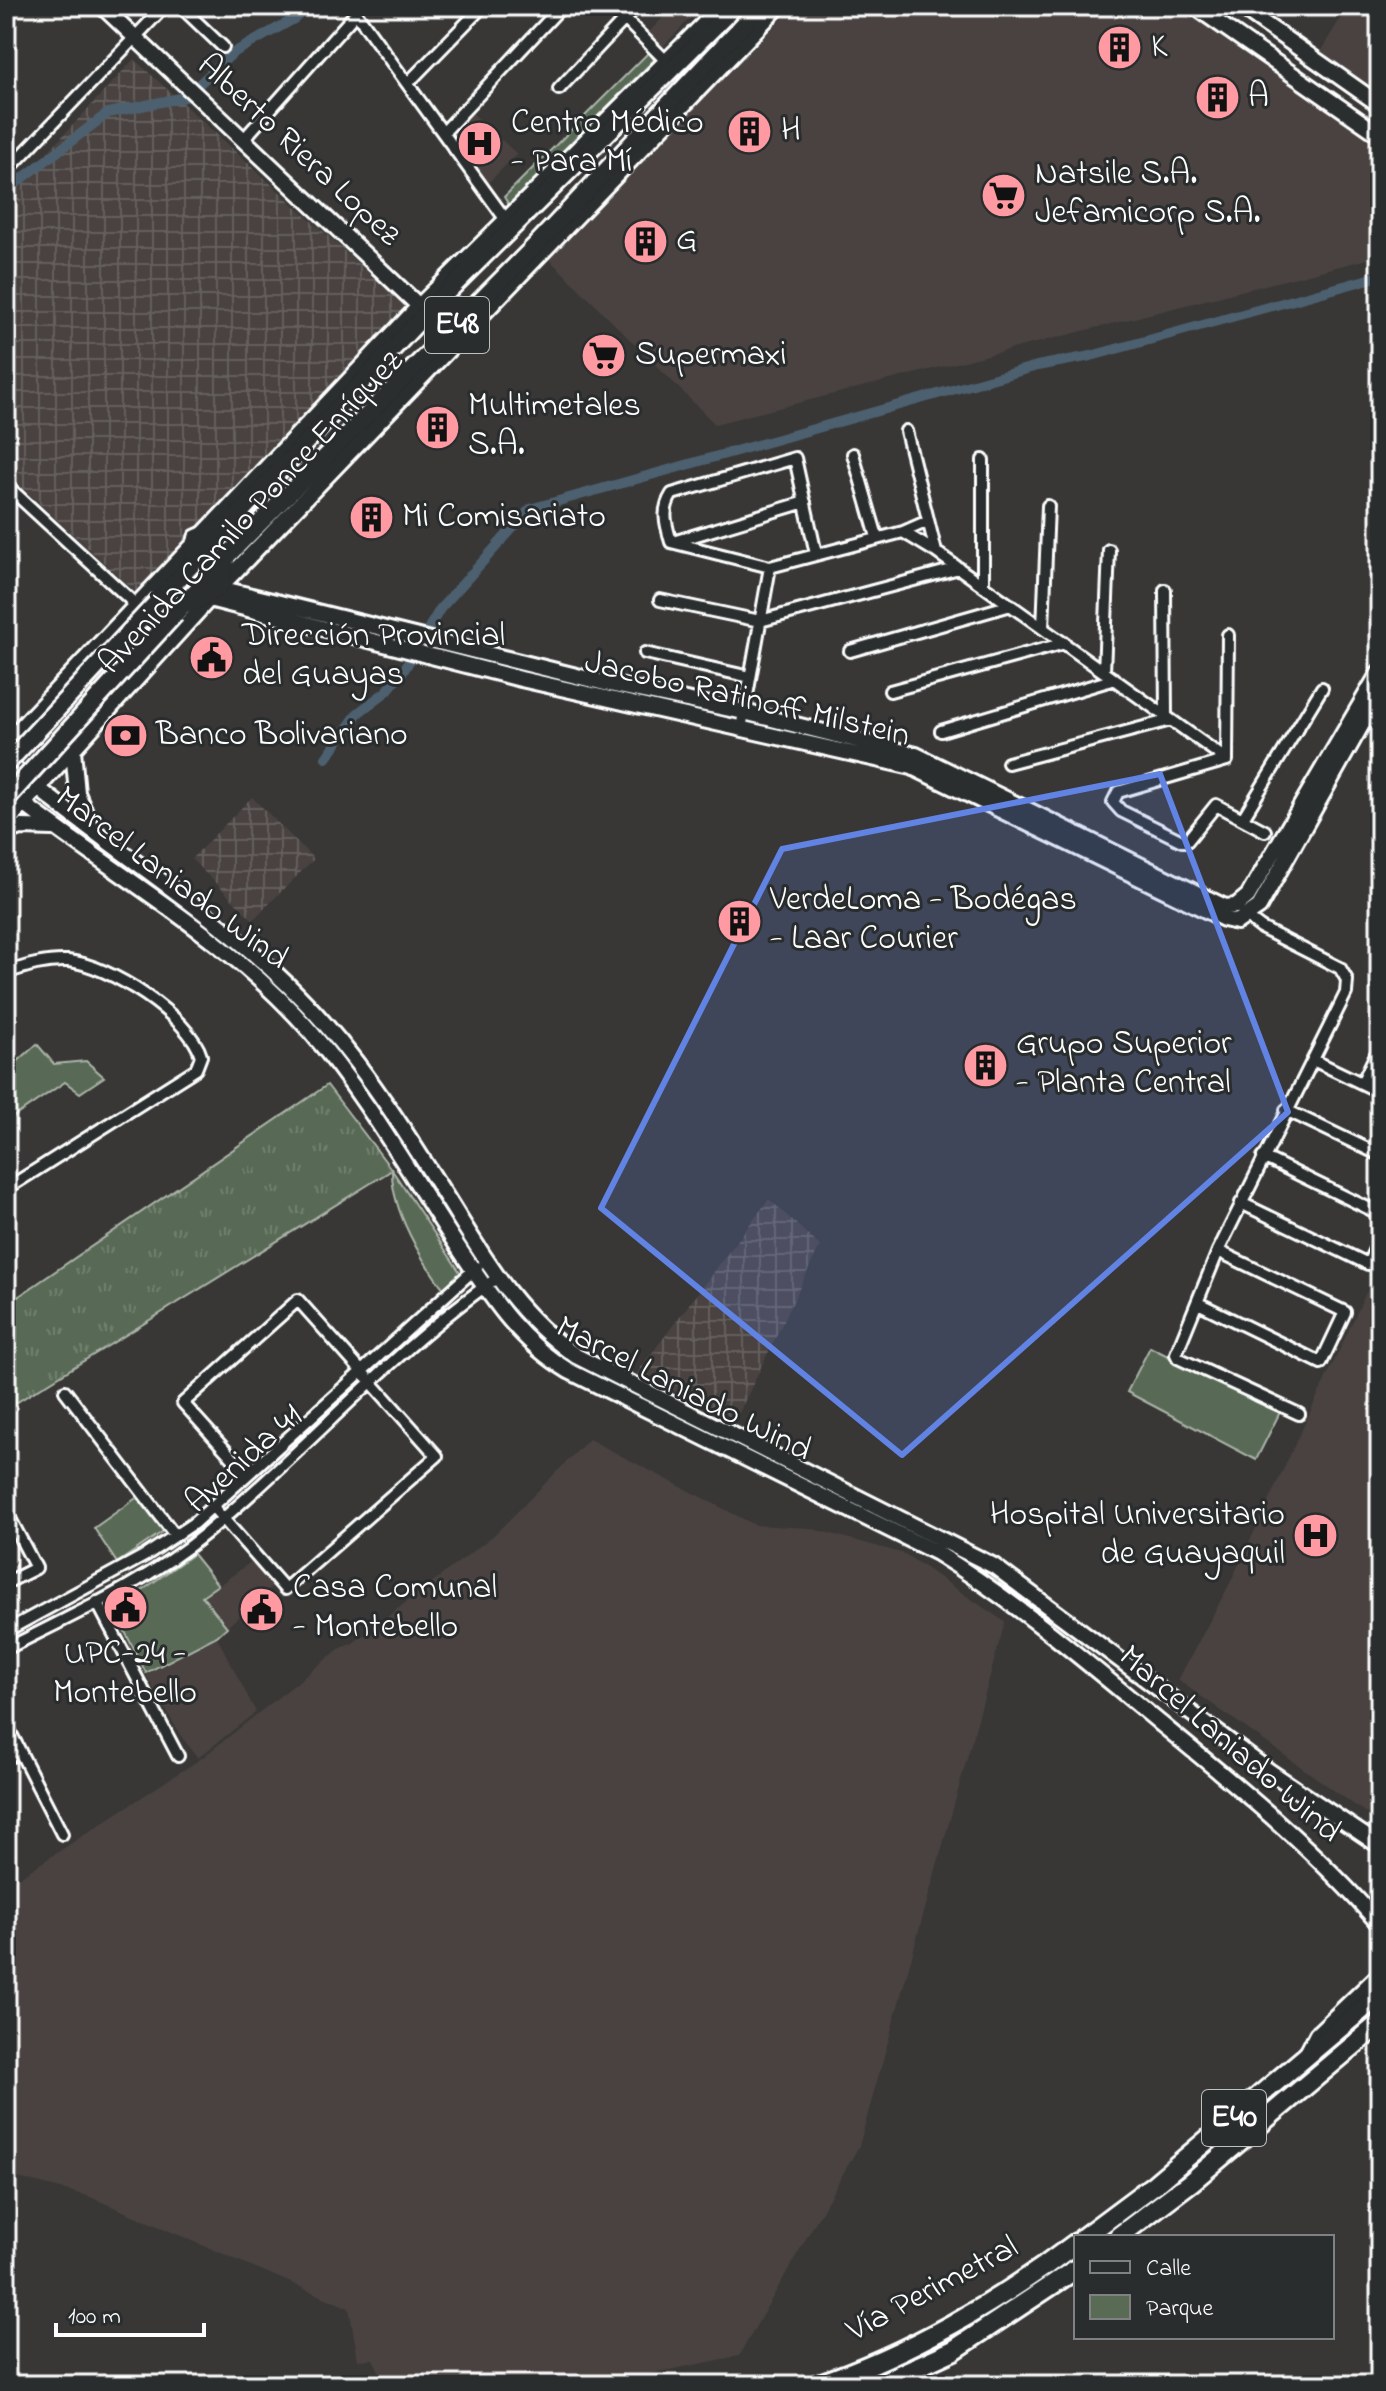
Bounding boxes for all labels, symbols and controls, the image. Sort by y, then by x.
place label: K [1151,23,1168,73]
building icon: K [1096,24,1144,72]
street label: Alberto Riera Lopez [184,43,412,260]
place label: A [1248,73,1269,123]
building icon: A [1193,74,1241,122]
place label: Centro Médico - Para Mí [511,99,704,188]
place label: H [781,107,801,157]
building icon: H [726,108,774,156]
hospital icon: Centro Médico - Para Mí [456,120,504,168]
place label: Natsile S.A. Jefamicorp S.A. [1035,150,1260,239]
supermarket icon: Natsile S.A. Jefamicorp S.A. [980,171,1028,219]
place label: G [676,216,697,266]
building icon: G [621,217,669,265]
road number: E48 [425,297,489,353]
place label: Supermaxi [635,331,787,381]
supermarket icon: Supermaxi [580,332,628,380]
street label: Avenida Camilo Ponce Enríquez [88,339,417,687]
place label: Multimetales S.A. [468,382,641,471]
building icon: Multimetales S.A. [413,403,461,451]
place label: Mi Comisariato [402,493,606,543]
building icon: Mi Comisariato [347,494,395,542]
place label: Dirección Provincial del Guayas [241,612,505,701]
public building icon: Dirección Provincial del Guayas [187,633,235,681]
street label: Jacobo Ratinoff Milstein [580,638,914,762]
place label: Banco Bolivariano [155,711,408,761]
bank icon: Banco Bolivariano [101,712,149,760]
street label: Marcel Laniado Wind [44,774,298,984]
place label: VerdeLoma - Bodégas - Laar Courier [769,876,1077,965]
building icon: VerdeLoma - Bodégas - Laar Courier [715,897,763,945]
place label: Grupo Superior - Planta Central [1016,1020,1232,1109]
building icon: Grupo Superior - Planta Central [961,1041,1009,1089]
street label: Marcel Laniado Wind [546,1304,820,1476]
street label: Avenida 41 [175,1393,315,1527]
place label: Hospital Universitario de Guayaquil [990,1491,1285,1580]
hospital icon: Hospital Universitario de Guayaquil [1292,1512,1340,1560]
place label: Casa Comunal - Montebello [293,1564,497,1653]
public building icon: UPC-24 - Montebello [101,1583,149,1631]
public building icon: Casa Comunal - Montebello [238,1585,286,1633]
place label: UPC-24 - Montebello [53,1630,197,1719]
street label: Marcel Laniado Wind [1106,1634,1352,1856]
road number: E40 [1202,2090,1266,2146]
street label: Vía Perimetral [837,2224,1028,2357]
legend [1074,2235,1334,2339]
text: Calle [1146,2252,1191,2287]
scale bar [56,2287,204,2337]
text: Parque [1146,2292,1213,2327]
text: 100 m [68,2300,121,2335]

